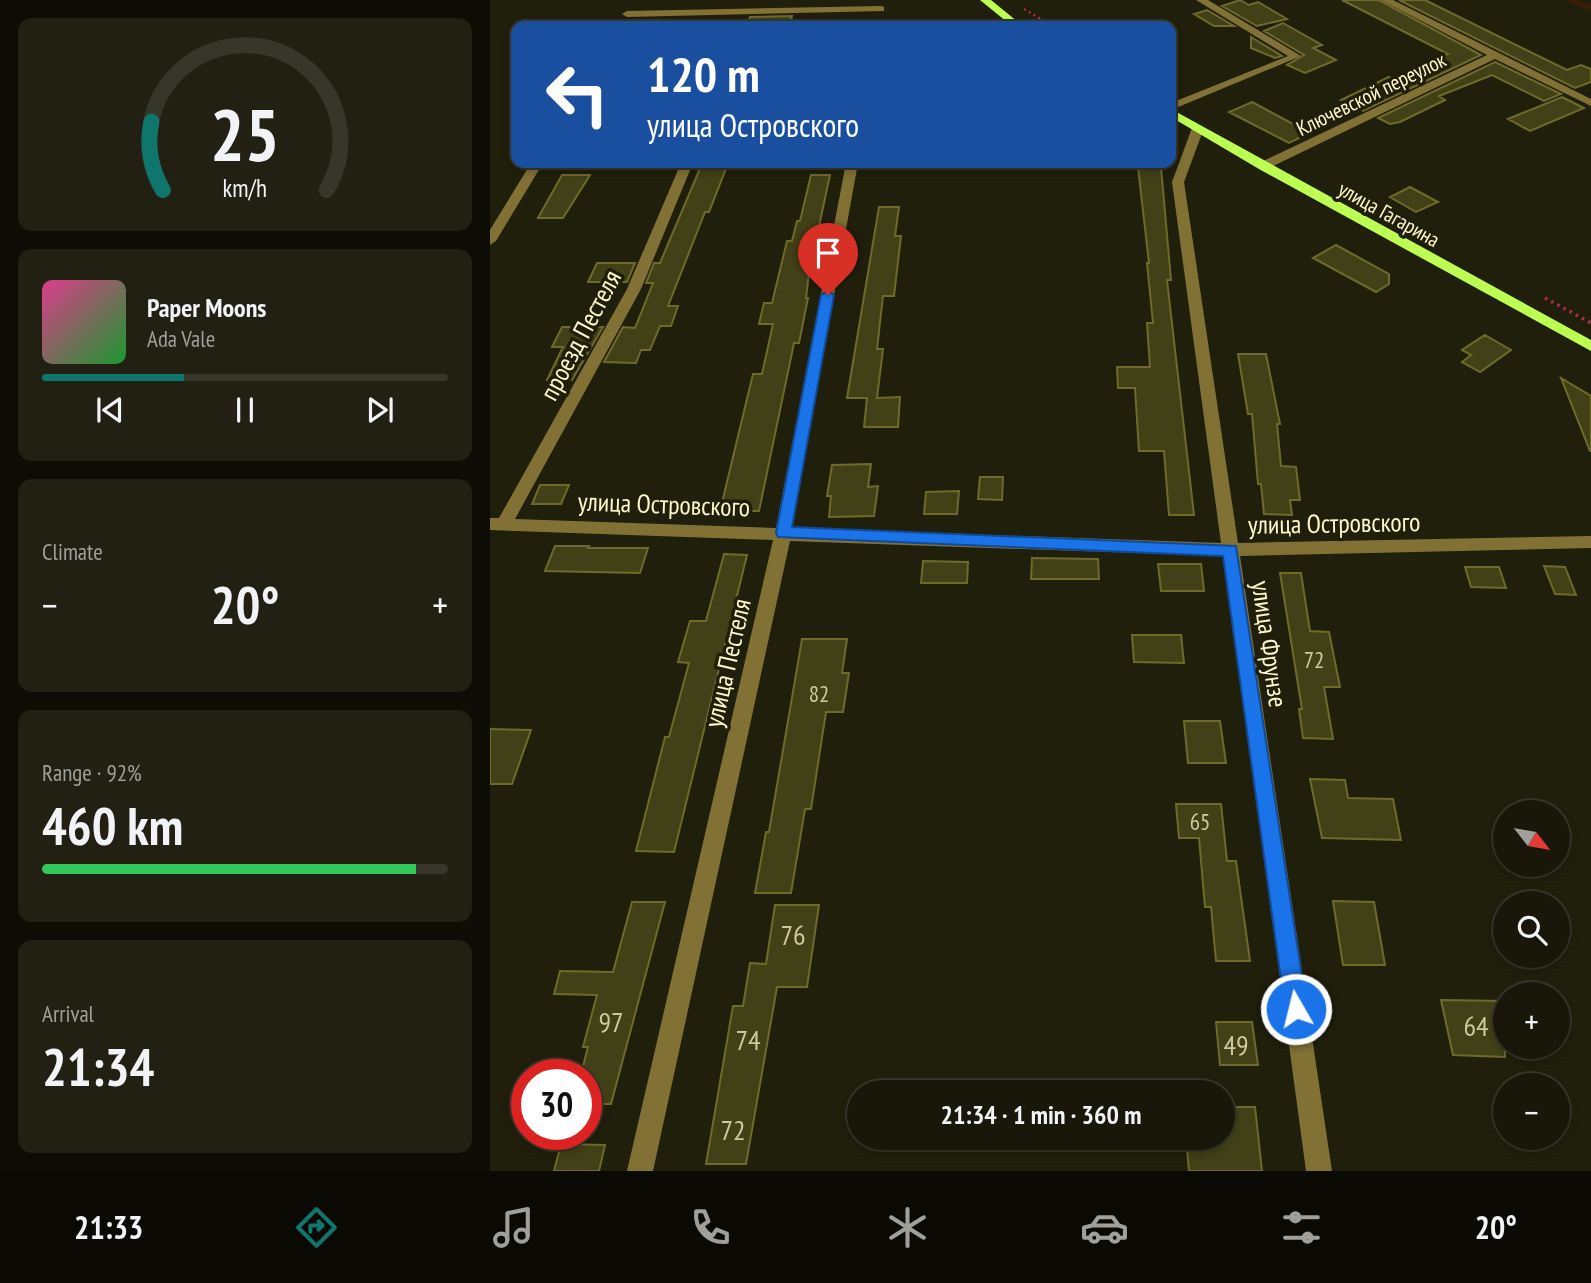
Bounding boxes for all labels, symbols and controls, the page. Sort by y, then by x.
text: 120 m [647,42,760,106]
street label: Ключевской переулок [1292,46,1450,142]
icon: left [532,49,623,140]
text: 25 [210,87,280,181]
text: улица Островского [647,104,859,146]
text: km/h [223,172,267,204]
street label: улица Гагарина [1333,175,1445,253]
pin [798,223,858,295]
icon: arrive [809,234,847,272]
street label: проезд Пестеля [532,264,628,406]
text: Paper Moons [147,291,266,324]
text: Ada Vale [147,324,215,353]
icon: previous [91,391,129,429]
icon: pause [226,391,264,429]
icon: next [361,391,399,429]
street label: улица Островского [577,485,751,523]
street label: улица Островского [1248,505,1420,541]
text: Climate [42,537,103,566]
text: 20° [211,571,279,638]
street label: улица Фрунзе [1245,579,1295,709]
text: − [42,580,58,629]
text: + [432,580,448,629]
street label: улица Пестеля [696,595,758,731]
house number: 72 [1304,645,1324,674]
house number: 82 [809,679,829,708]
text: Range · 92% [42,758,142,787]
text: 460 km [42,792,183,859]
north arrow [1493,800,1570,877]
map controls [1493,800,1570,1150]
house number: 65 [1190,807,1210,836]
button: search [1493,891,1570,968]
house number: 76 [780,916,806,953]
position arrow [1259,972,1333,1046]
button: + [1493,982,1570,1059]
text: Arrival [42,999,94,1028]
house number: 97 [598,1003,624,1040]
house number: 64 [1463,1007,1489,1044]
house number: 74 [735,1021,761,1058]
house number: 49 [1223,1026,1249,1063]
text: 21:34 [42,1033,154,1100]
speed limit sign: 30 [511,1059,602,1150]
button: − [1493,1073,1570,1150]
text: 21:34 · 1 min · 360 m [941,1098,1141,1131]
house number: 72 [720,1111,746,1148]
icon: directions [292,1203,341,1252]
icon: music [489,1203,538,1252]
icon: phone [686,1203,735,1252]
icon: climate [883,1203,932,1252]
icon: car [1080,1203,1129,1252]
icon: filters [1277,1203,1326,1252]
text: 21:33 [74,1206,143,1248]
text: 20° [1475,1206,1517,1248]

